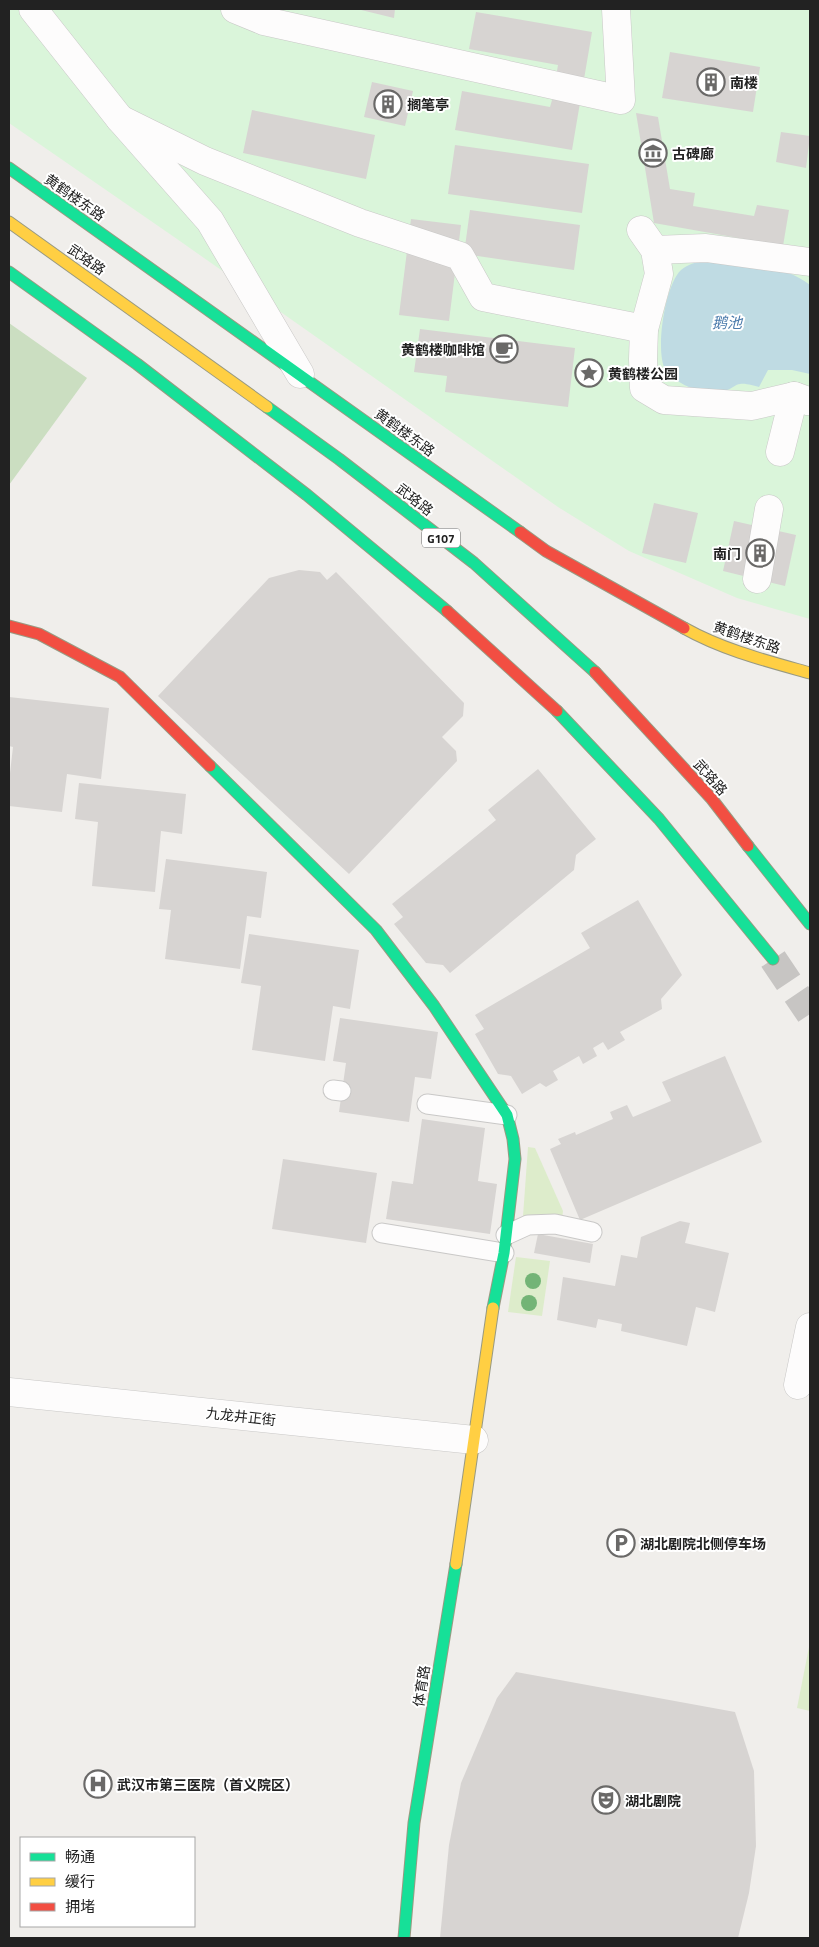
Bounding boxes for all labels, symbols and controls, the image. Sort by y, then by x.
building icon: 南楼 [696,67,726,97]
place label: 南楼 [730,72,758,93]
building icon: 搁笔亭 [373,89,403,119]
place label: 搁笔亭 [407,94,449,115]
museum icon: 古碑廊 [638,138,668,168]
place label: 古碑廊 [672,143,714,164]
street label: 黄鹤楼东路 [40,168,110,226]
street label: 武珞路 [64,238,110,280]
water label: 鹅池 [712,311,744,334]
cafe icon: 黄鹤楼咖啡馆 [489,334,519,364]
place label: 黄鹤楼咖啡馆 [401,339,485,360]
place icon: 黄鹤楼公园 [574,358,604,388]
place label: 黄鹤楼公园 [608,363,678,384]
street label: 黄鹤楼东路 [371,403,439,461]
street label: 武珞路 [392,478,438,520]
road number: G107 [422,528,460,548]
building icon: 南门 [745,538,775,568]
place label: 南门 [713,543,741,564]
street label: 黄鹤楼东路 [710,616,784,658]
street label: 武珞路 [689,754,733,800]
street label: 九龙井正街 [205,1402,277,1430]
parking icon: 湖北剧院北侧停车场 [606,1528,636,1558]
place label: 湖北剧院北侧停车场 [640,1533,766,1554]
street label: 体育路 [407,1664,435,1708]
hospital icon: 武汉市第三医院（首义院区） [83,1769,113,1799]
place label: 武汉市第三医院（首义院区） [117,1774,299,1795]
theatre icon: 湖北剧院 [591,1785,621,1815]
place label: 湖北剧院 [625,1790,681,1811]
legend [20,1837,195,1927]
text: 畅通 [65,1845,95,1868]
text: 缓行 [65,1870,95,1893]
text: 拥堵 [65,1895,95,1918]

